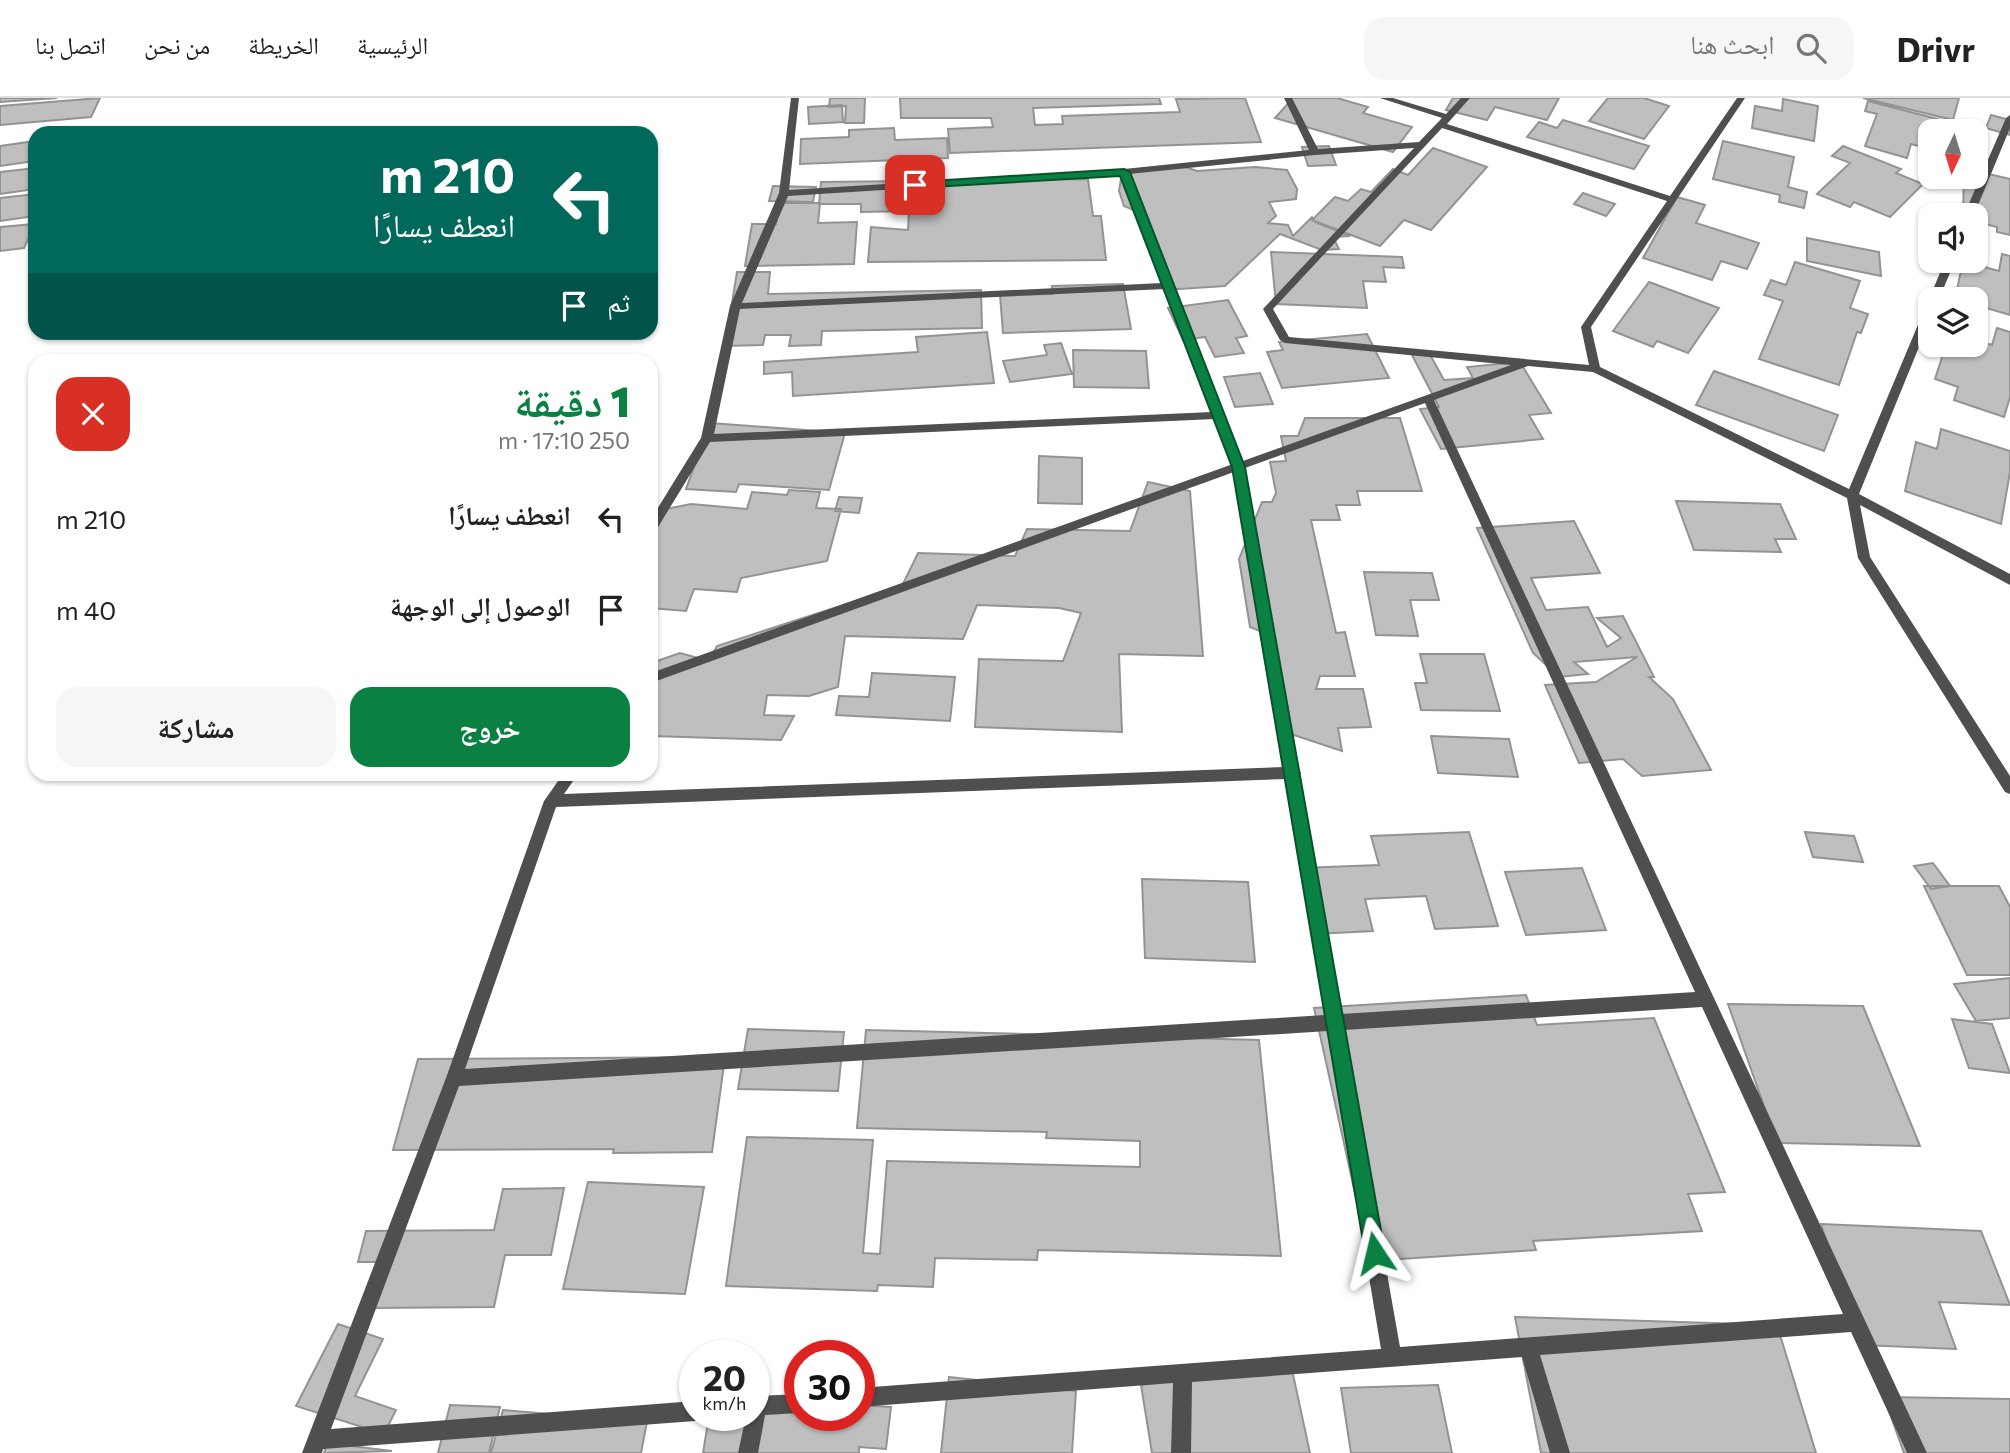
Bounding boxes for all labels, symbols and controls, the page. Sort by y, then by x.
search box [1364,17,1854,80]
text: ابحث هنا [1690,28,1774,59]
text: Drivr [1896,28,1975,69]
icon: search [1792,29,1830,67]
text: اتصل بنا [35,30,106,59]
text: من نحن [144,30,210,59]
text: الخريطة [248,30,319,59]
text: الرئيسية [357,30,428,59]
north arrow [1918,119,1988,189]
map controls [1918,119,1988,357]
text: 210 m [380,143,515,203]
icon: left [539,154,630,245]
pin [885,155,945,215]
icon: arrive [896,166,934,204]
button: sound [1918,203,1988,273]
text: انعطف يسارًا [373,204,515,244]
text: ثم [607,286,630,317]
icon: arrive [555,287,593,325]
button: layers [1918,287,1988,357]
text: 1 دقيقة [514,374,630,426]
button: close [56,377,130,451]
text: 250 m · 17:10 [498,426,630,454]
text: انعطف يسارًا [448,499,571,530]
icon: left [592,500,630,538]
text: 210 m [56,503,126,534]
text: الوصول إلى الوجهة [390,590,571,621]
icon: arrive [592,591,630,629]
text: 40 m [56,594,116,625]
button: مشاركة [56,687,336,767]
button: خروج [350,687,630,767]
position arrow [1338,1216,1412,1290]
speed limit sign: 30 [784,1340,875,1431]
text: 20 [703,1355,746,1398]
text: km/h [703,1392,746,1414]

